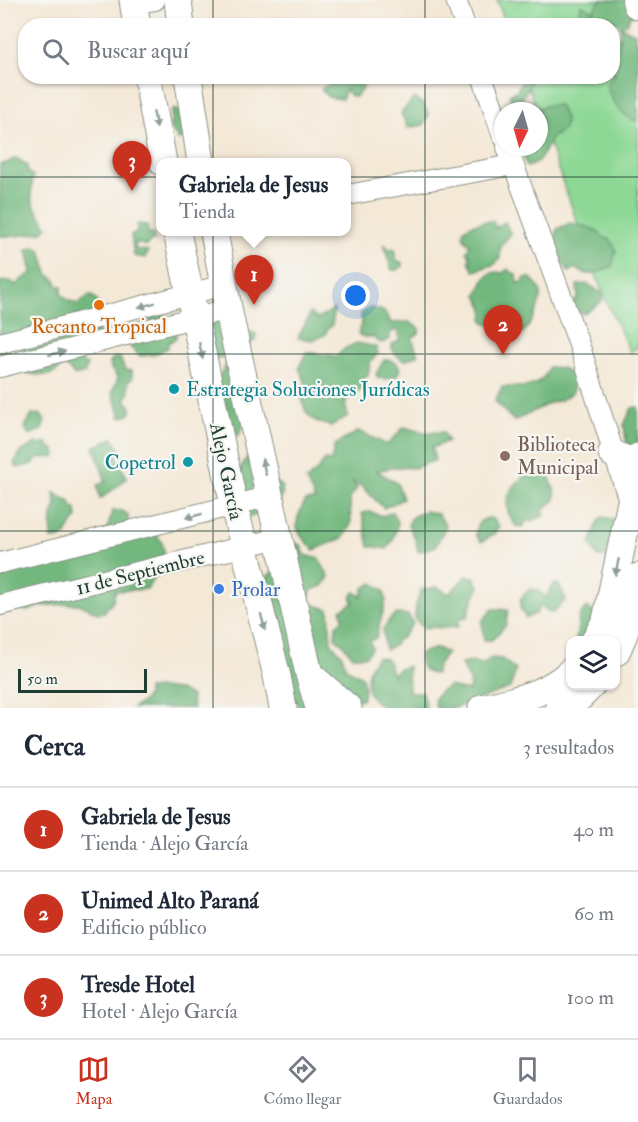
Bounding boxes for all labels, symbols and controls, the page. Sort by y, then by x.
search box [18,18,620,84]
icon: search [39,35,72,68]
text: Buscar aquí [87,37,189,65]
north arrow [494,102,548,156]
one-way arrow [151,110,160,129]
pin: 3 [112,142,152,191]
popup [156,158,351,236]
text: Gabriela de Jesus [179,171,328,199]
text: Tienda [179,199,235,224]
pin: 1 [234,256,274,305]
your location [341,281,370,310]
marker: Recanto Tropical [92,298,106,312]
one-way arrow [138,300,156,310]
pin: 2 [484,306,522,355]
place label: Recanto Tropical [31,314,167,340]
one-way arrow [197,341,206,360]
one-way arrow [48,347,66,357]
place label: Estrategia Soluciones Jurídicas [186,377,430,402]
marker: Estrategia Soluciones Jurídicas [167,382,181,396]
street label: Alejo García [204,419,249,523]
place label: Biblioteca Municipal [517,432,599,481]
marker: Biblioteca Municipal [498,449,512,463]
place label: Copetrol [105,450,176,476]
marker: Copetrol [181,455,195,469]
one-way arrow [259,457,268,476]
one-way arrow [184,511,203,521]
street label: 11 de Septiembre [73,544,207,601]
one-way arrow [611,558,621,576]
place label: Prolar [231,577,281,602]
marker: Prolar [212,582,226,596]
one-way arrow [259,614,268,632]
map controls [566,636,620,690]
button: layers [566,636,620,690]
scale bar [18,666,147,694]
text: 50 m [27,669,58,689]
text: Cerca [24,731,85,763]
text: 3 resultados [523,735,614,760]
text: Gabriela de Jesus [81,803,231,831]
text: 1 [40,817,47,842]
text: 40 m [573,817,614,842]
text: Tienda · Alejo García [81,831,248,856]
text: Unimed Alto Paraná [81,887,259,915]
text: 2 [38,901,49,926]
text: 60 m [574,901,614,926]
text: Edificio público [81,915,207,940]
text: Tresde Hotel [81,971,195,999]
text: 3 [40,985,47,1010]
text: 100 m [567,985,614,1010]
text: Hotel · Alejo García [81,999,238,1024]
tab: Mapa [76,1053,112,1109]
tab: Cómo llegar [263,1053,342,1109]
tab: Guardados [493,1053,562,1109]

